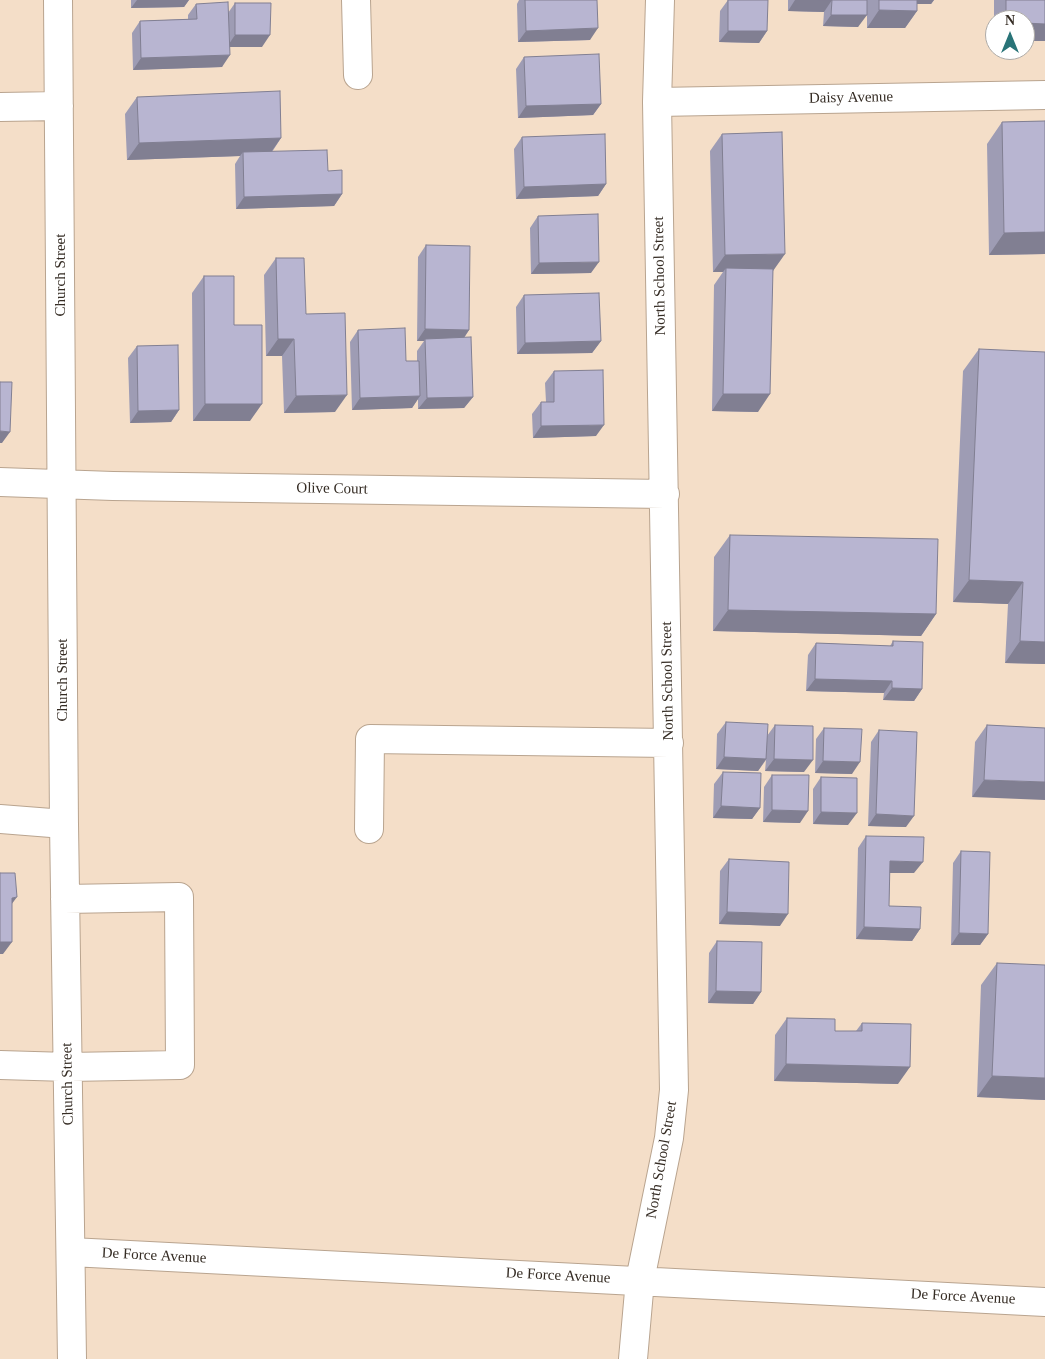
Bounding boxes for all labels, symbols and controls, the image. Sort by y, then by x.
north arrow [985,10,1035,60]
text: N [1005,13,1015,28]
street label: Daisy Avenue [809,88,893,108]
street label: North School Street [650,216,670,336]
street label: Church Street [52,234,70,316]
street label: Olive Court [296,479,368,499]
street label: North School Street [658,621,678,741]
street label: Church Street [54,639,72,721]
street label: Church Street [58,1042,78,1126]
street label: North School Street [643,1100,681,1220]
street label: De Force Avenue [101,1244,207,1268]
street label: De Force Avenue [505,1264,611,1288]
street label: De Force Avenue [910,1285,1016,1309]

